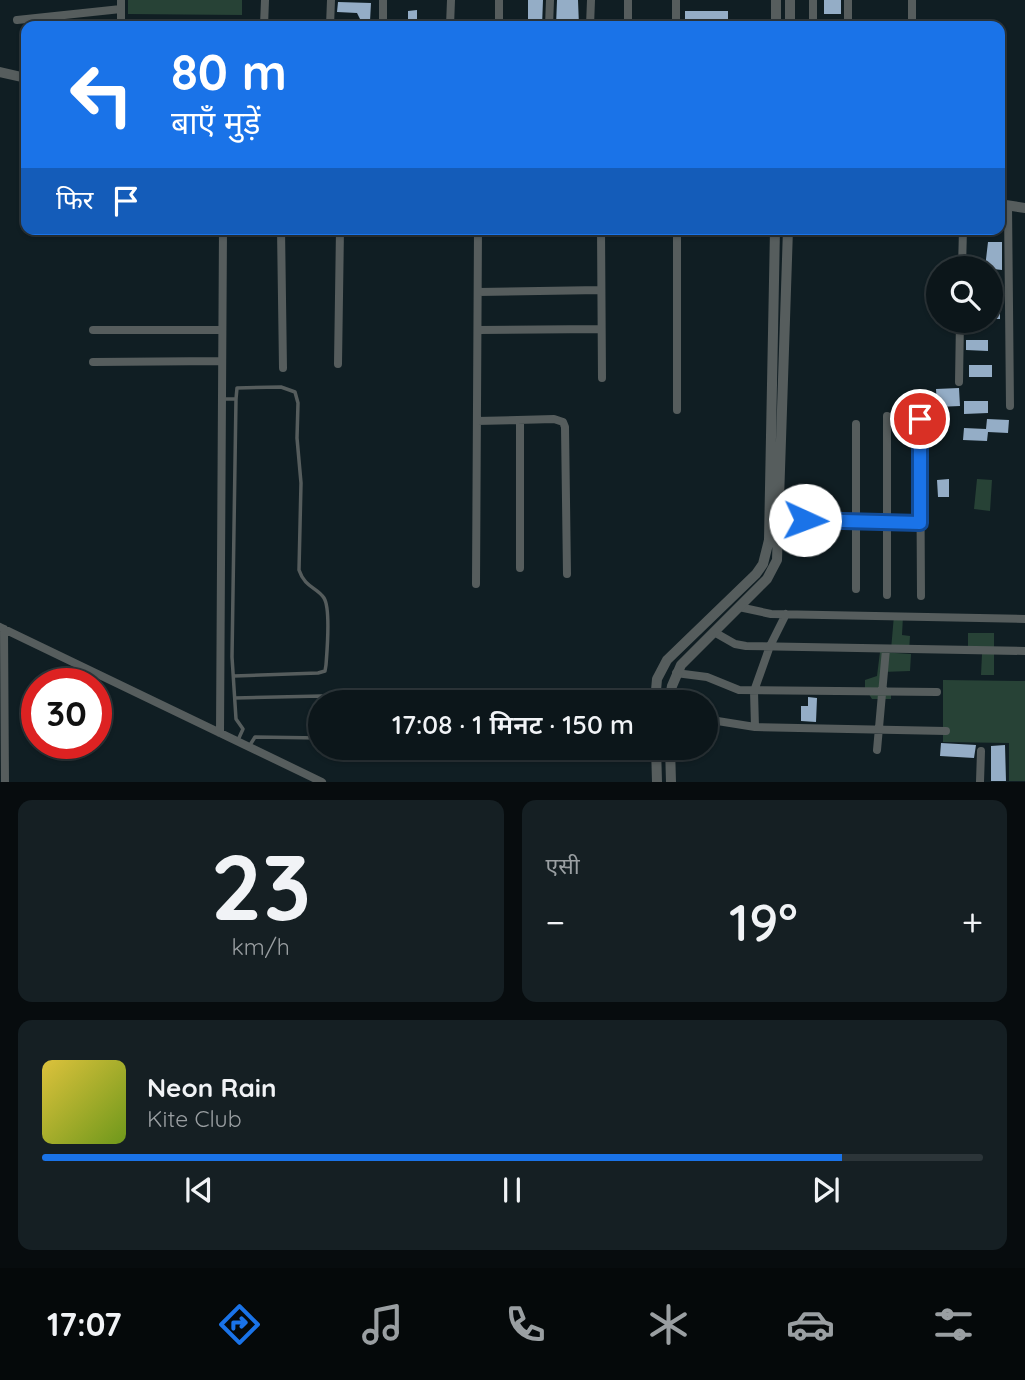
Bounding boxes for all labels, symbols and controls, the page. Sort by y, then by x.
text: 80 m [171,41,287,102]
icon: left [56,49,147,140]
text: बाएँ मुड़ें [171,102,260,142]
icon: arrive [107,182,145,220]
text: फिर [56,183,93,216]
map controls [926,256,1003,333]
button: search [926,256,1003,333]
pin [890,389,950,449]
icon: arrive [901,400,939,438]
position arrow [768,483,842,557]
speed limit sign: 30 [21,668,112,759]
text: 17:08 · 1 मिनट · 150 m [392,708,634,741]
text: 23 [210,829,311,943]
text: एसी [546,851,580,880]
text: 19° [729,889,798,954]
text: − [546,898,565,946]
text: + [962,898,983,946]
text: km/h [232,932,290,961]
text: Neon Rain [147,1071,276,1104]
text: Kite Club [147,1104,242,1133]
icon: previous [180,1171,218,1209]
icon: pause [493,1171,531,1209]
icon: next [807,1171,845,1209]
icon: directions [215,1300,264,1349]
icon: music [358,1300,407,1349]
icon: phone [501,1300,550,1349]
icon: climate [644,1300,693,1349]
icon: car [786,1300,835,1349]
icon: filters [929,1300,978,1349]
text: 17:07 [47,1304,122,1344]

